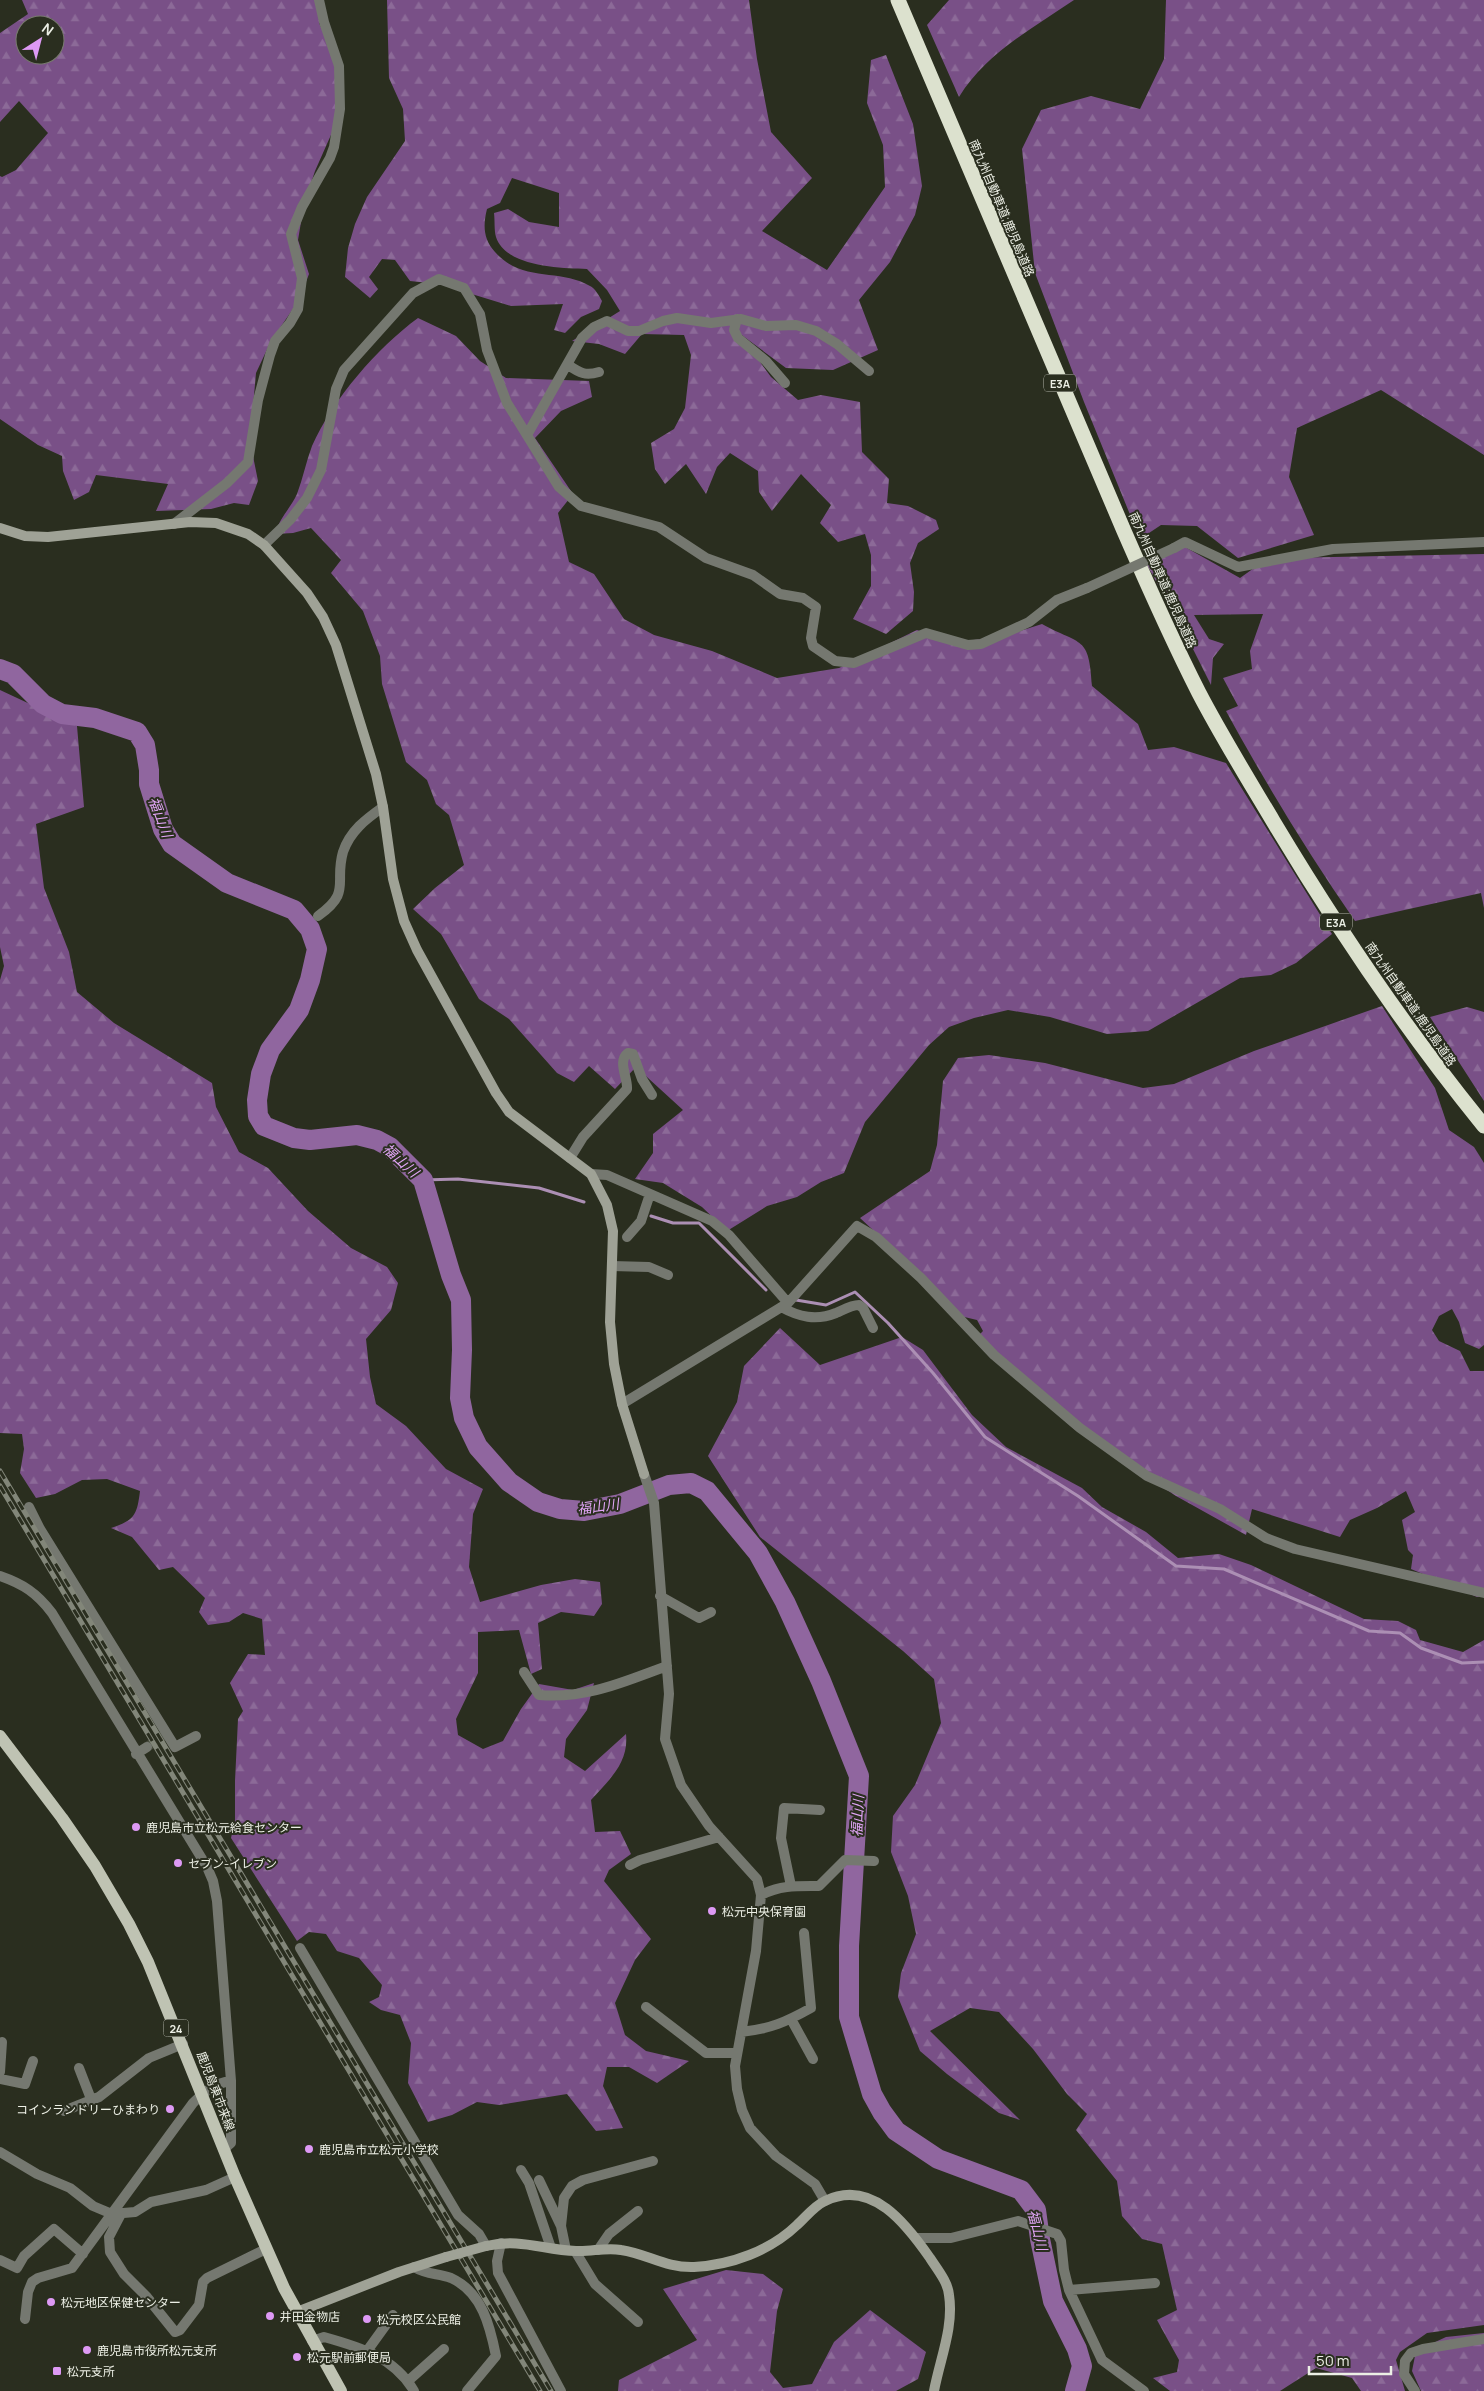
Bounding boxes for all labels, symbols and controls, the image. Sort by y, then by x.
north arrow [15,15,65,65]
text: N [38,18,58,40]
street label: 南九州自動車道;鹿児島道路 [965,137,1039,279]
road number: E3A [1044,374,1076,392]
street label: 南九州自動車道;鹿児島道路 [1125,509,1201,651]
water label: 福山川 [145,794,178,842]
road number: E3A [1320,914,1352,930]
street label: 南九州自動車道;鹿児島道路 [1362,939,1460,1069]
water label: 福山川 [379,1139,424,1182]
water label: 福山川 [576,1493,622,1518]
water label: 福山川 [846,1793,868,1837]
place label: 鹿児島市立松元給食センター [146,1819,302,1836]
marker: 鹿児島市立松元給食センター [130,1821,142,1833]
place label: セブン-イレブン [188,1855,277,1872]
marker: セブン-イレブン [172,1857,184,1869]
place label: 松元中央保育園 [722,1903,806,1920]
marker: 松元中央保育園 [706,1905,718,1917]
road number: 24 [164,2020,188,2036]
street label: 鹿児島東市来線 [193,2049,239,2133]
place label: コインランドリーひまわり [16,2101,160,2118]
marker: コインランドリーひまわり [164,2103,176,2115]
place label: 鹿児島市立松元小学校 [319,2141,439,2158]
marker: 鹿児島市立松元小学校 [303,2143,315,2155]
water label: 福山川 [1024,2207,1053,2255]
place label: 松元地区保健センター [61,2294,181,2311]
marker: 松元地区保健センター [45,2296,57,2308]
place label: 井田金物店 [280,2308,340,2325]
marker: 井田金物店 [264,2310,276,2322]
place label: 松元校区公民館 [377,2311,461,2328]
marker: 松元校区公民館 [361,2313,373,2325]
place label: 鹿児島市役所松元支所 [97,2342,217,2359]
marker: 鹿児島市役所松元支所 [81,2344,93,2356]
scale bar [1309,2344,1392,2376]
place label: 松元駅前郵便局 [307,2349,391,2366]
text: 50 m [1316,2350,1350,2371]
marker: 松元駅前郵便局 [291,2351,303,2363]
place label: 松元支所 [67,2363,115,2380]
marker: 松元支所 [51,2365,63,2377]

